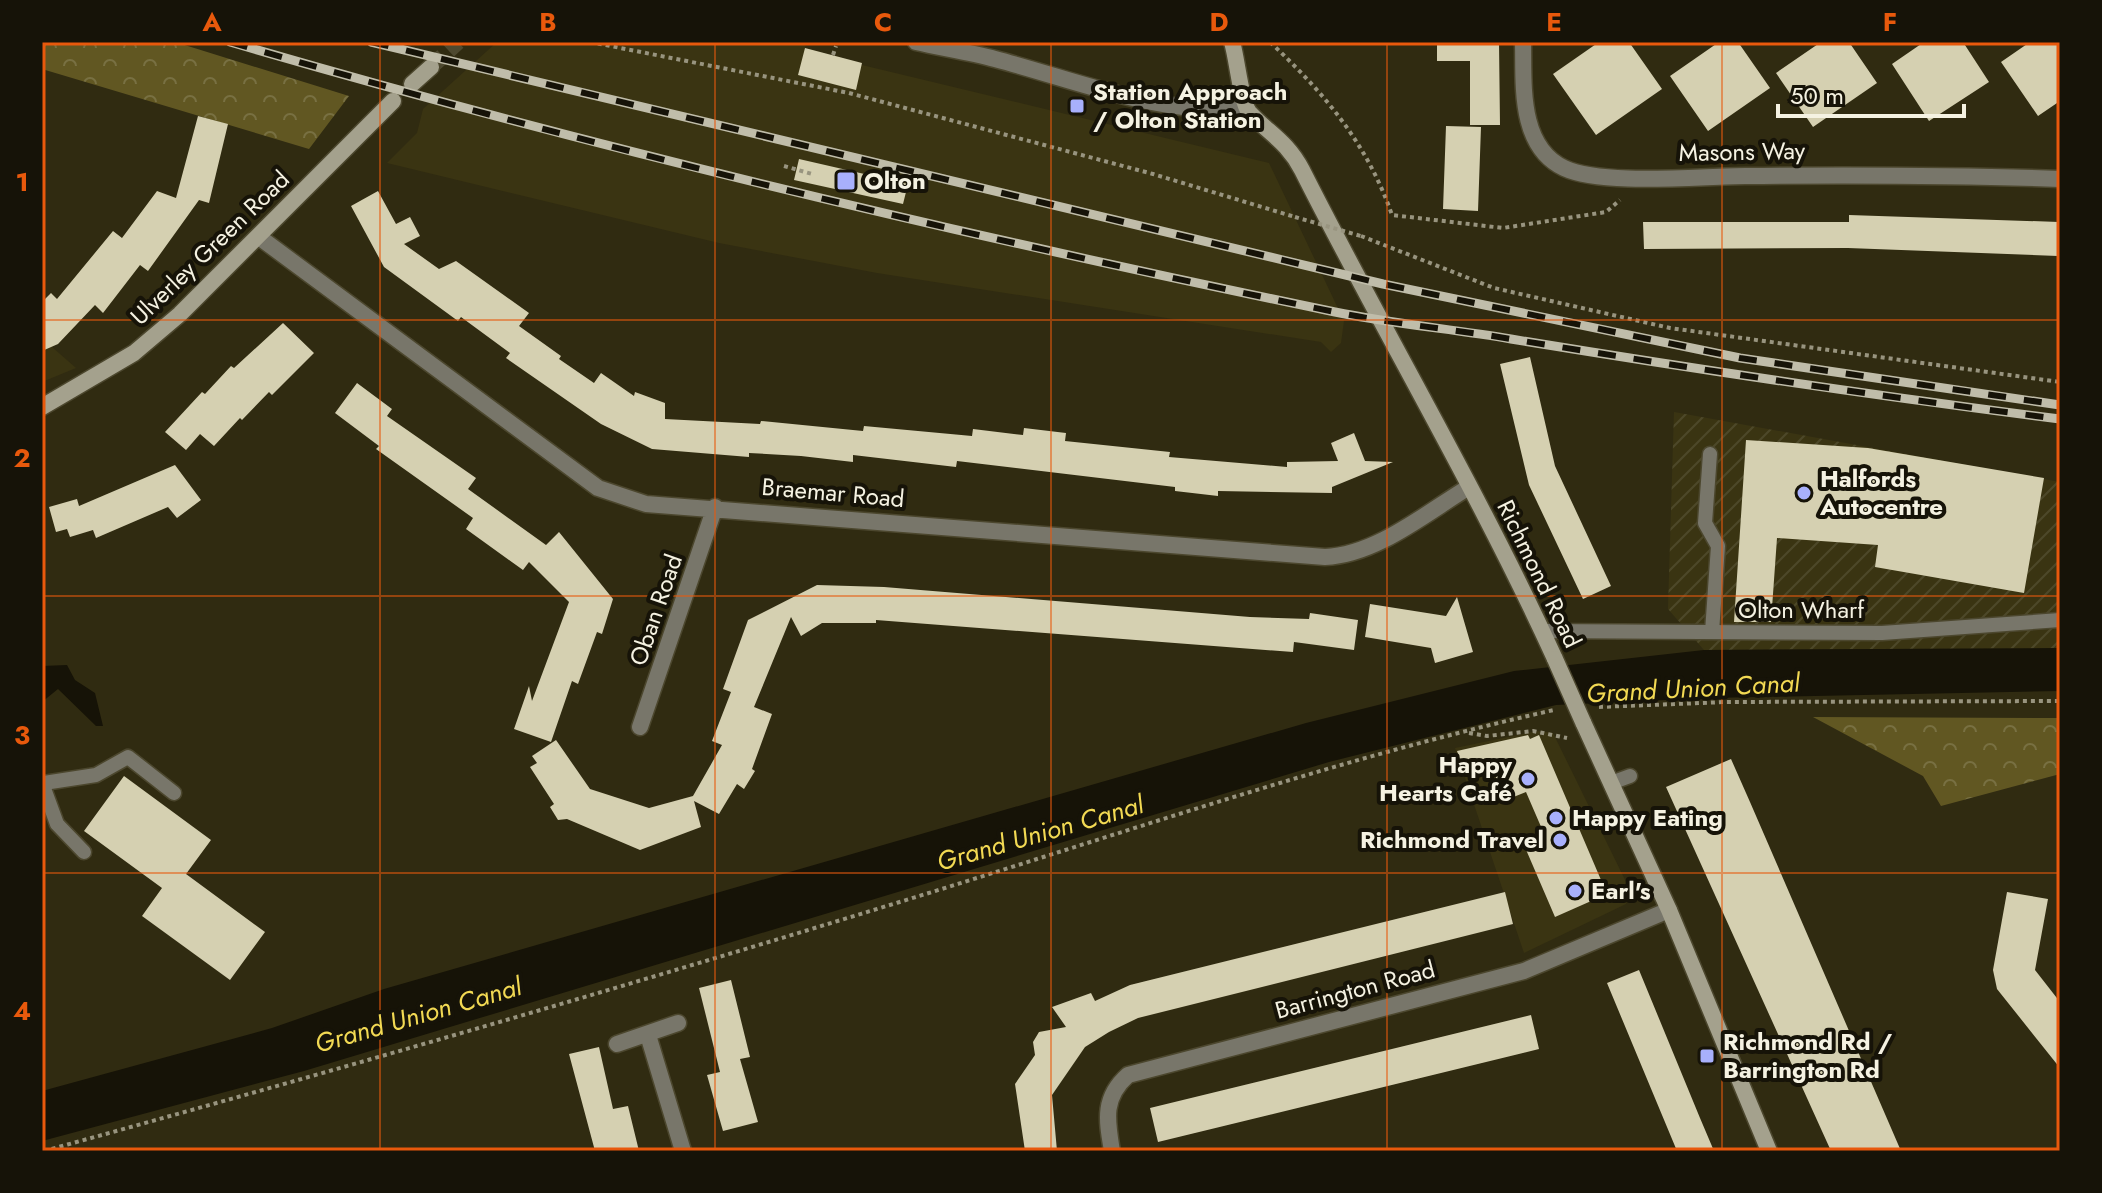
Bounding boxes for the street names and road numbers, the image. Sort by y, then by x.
street label: Masons Way [1678,133,1806,170]
street label: Ulverley Green Road [122,162,297,333]
street label: Braemar Road [760,469,906,516]
street label: Richmond Road [1488,494,1590,654]
street label: Oban Road [620,549,691,670]
street label: Olton Wharf [1738,592,1865,627]
street label: Barrington Road [1271,951,1439,1028]

